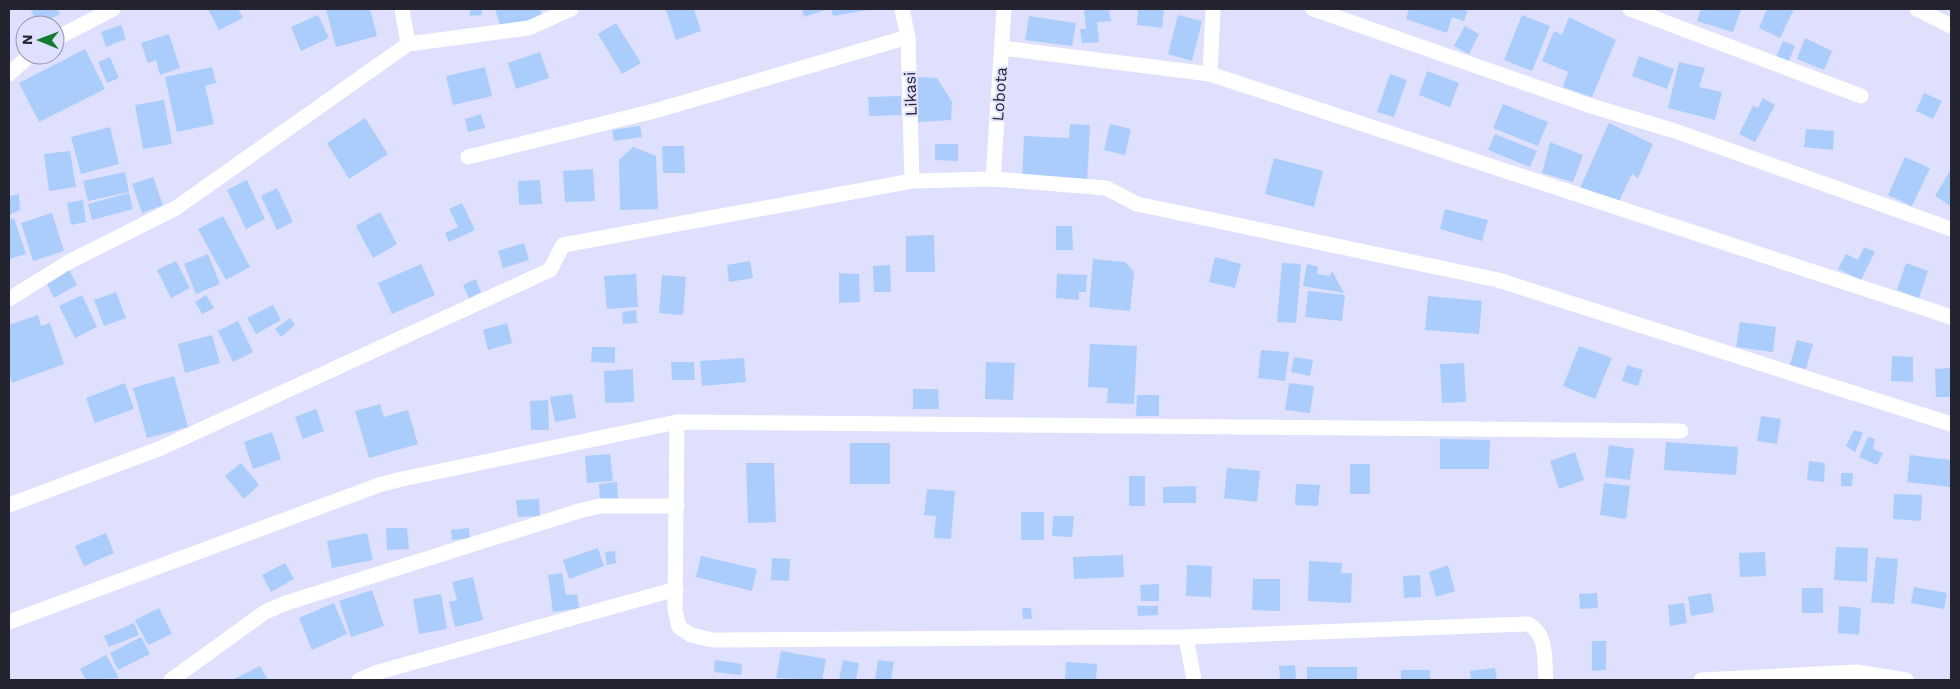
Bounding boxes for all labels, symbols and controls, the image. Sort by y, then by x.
north arrow [15,15,65,65]
text: N [19,34,35,45]
street label: Lobota [988,66,1011,122]
street label: Likasi [900,71,921,117]

